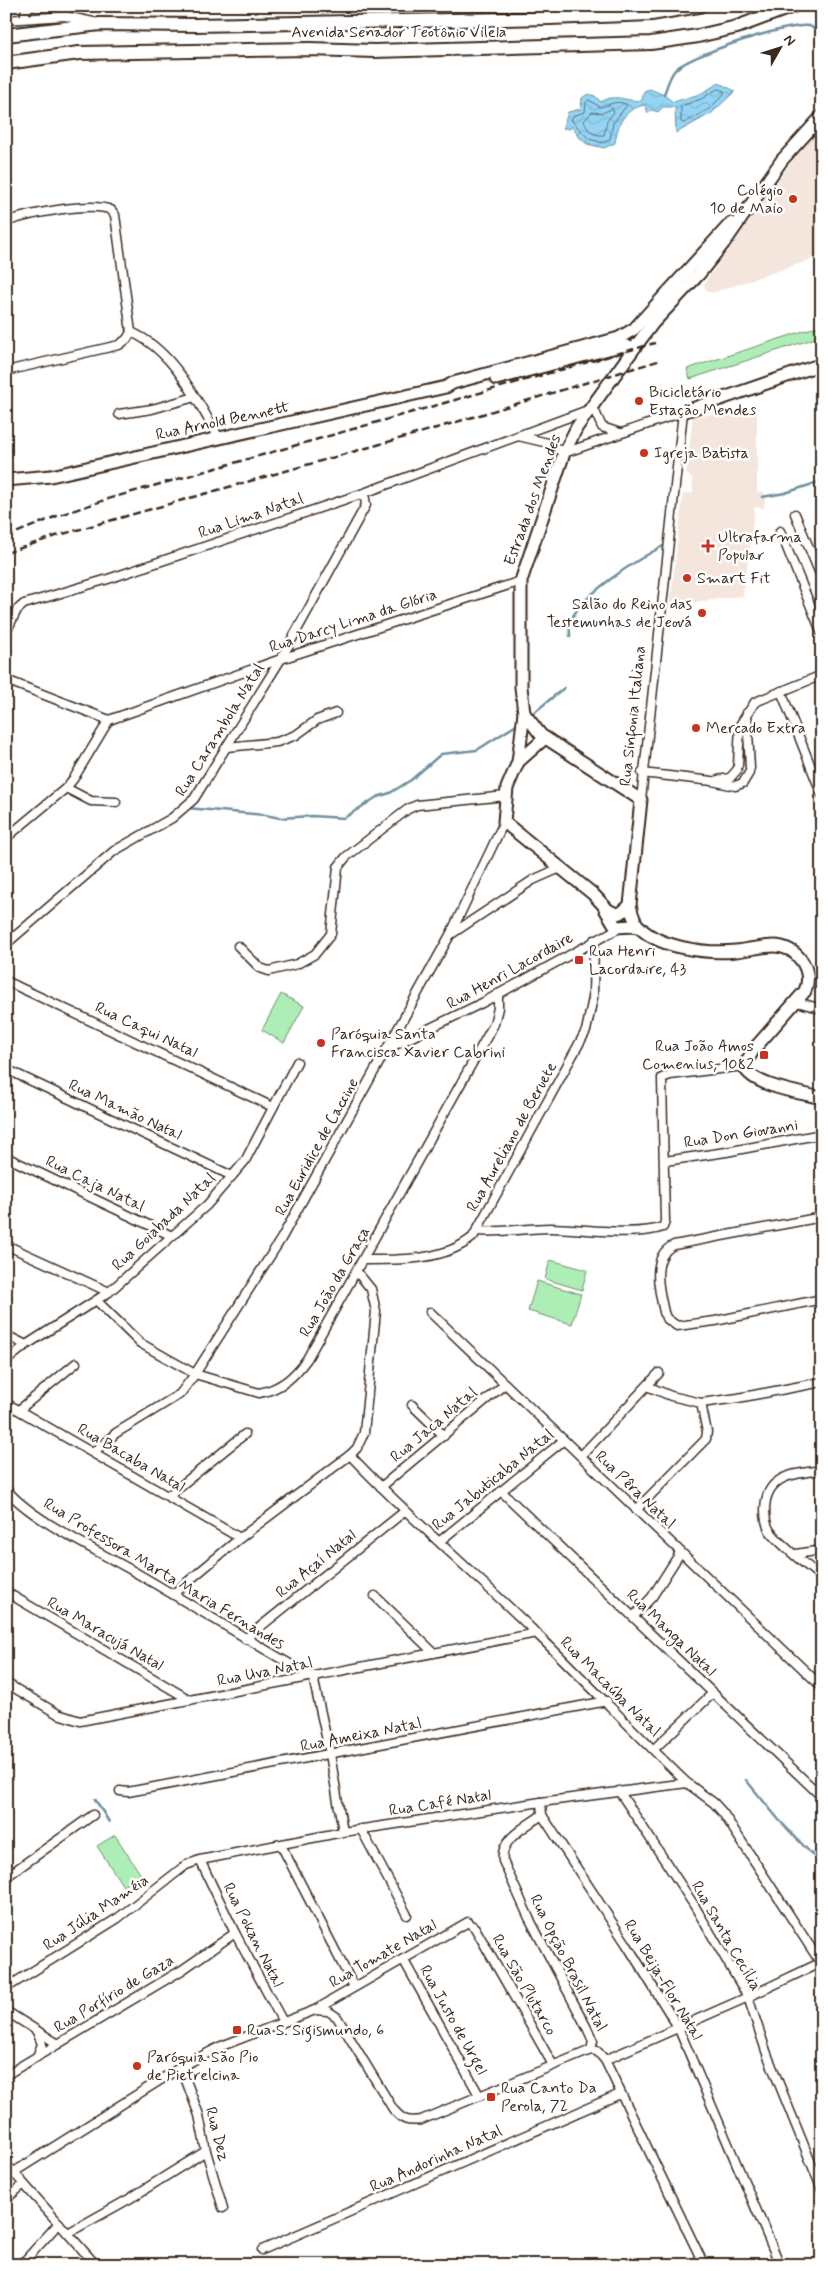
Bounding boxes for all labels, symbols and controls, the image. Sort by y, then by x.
street label: Avenida Senador Teotônio Vilela [291,22,507,43]
north arrow [756,22,806,72]
text: N [779,31,799,50]
place label: Colégio 10 de Maio [710,180,783,219]
marker: Colégio 10 de Maio [787,193,799,205]
place label: Bicicletário Estação Mendes [649,382,756,421]
marker: Bicicletário Estação Mendes [633,395,645,407]
street label: Rua Arnold Bennett [154,396,293,446]
street label: Estrada dos Mendes [499,431,567,569]
place label: Igreja Batista [654,443,749,464]
marker: Igreja Batista [638,447,650,459]
street label: Rua Lima Natal [196,488,306,544]
place label: Ultrafarma Popular [718,527,802,566]
marker: Ultrafarma Popular [702,540,714,552]
place label: Smart Fit [697,568,771,589]
marker: Smart Fit [681,572,693,584]
street label: Rua Darcy Lima da Glória [266,584,440,658]
place label: Salão do Reino das Testemunhas de Jeová [547,594,692,633]
marker: Salão do Reino das Testemunhas de Jeová [696,607,708,619]
street label: Rua Sinfonia Italiana [615,644,653,788]
street label: Rua Carambola Natal [171,660,269,800]
place label: Mercado Extra [706,718,806,739]
marker: Mercado Extra [690,722,702,734]
street label: Rua Henri Lacordaire [443,927,577,1014]
place label: Rua Henri Lacordaire, 43 [589,941,687,980]
marker: Rua Henri Lacordaire, 43 [573,954,585,966]
street label: Rua Caqui Natal [91,997,201,1063]
place label: Paróquia Santa Francisca Xavier Cabrini [331,1024,505,1063]
place label: Rua João Amos Comenius, 1082 [642,1036,754,1075]
marker: Paróquia Santa Francisca Xavier Cabrini [315,1037,327,1049]
marker: Rua João Amos Comenius, 1082 [758,1049,770,1061]
street label: Rua Aureliano de Beruete [462,1058,562,1216]
street label: Rua Euridice de Caccine [270,1074,364,1220]
street label: Rua Mamão Natal [65,1075,185,1145]
street label: Rua Don Giovanni [682,1115,800,1153]
street label: Rua Caja Natal [42,1151,148,1217]
street label: Rua Goiabada Natal [108,1168,220,1276]
street label: Rua João da Graça [295,1223,375,1341]
street label: Rua Jaca Natal [386,1382,482,1467]
street label: Rua Bacaba Natal [73,1419,189,1497]
street label: Rua Jabuticaba Natal [428,1424,558,1536]
street label: Rua Pêra Natal [590,1446,680,1534]
street label: Rua Professora Marta Maria Fernandes [40,1493,288,1655]
street label: Rua Açaí Natal [272,1525,360,1603]
street label: Rua Manga Natal [621,1585,721,1682]
street label: Rua Maracujá Natal [43,1592,167,1676]
street label: Rua Macaúba Natal [555,1632,665,1742]
street label: Rua Uva Natal [215,1652,315,1692]
street label: Rua Ameixa Natal [299,1713,423,1757]
street label: Rua Café Natal [387,1785,493,1821]
street label: Rua Júlia Maméia [39,1870,153,1956]
street label: Rua Santa Cecília [686,1877,766,1995]
street label: Rua Pokan Natal [218,1879,288,1991]
street label: Rua Opção Brasil Natal [524,1891,612,2035]
street label: Rua Tomate Natal [326,1915,440,1993]
street label: Rua Beija-Flor Natal [619,1916,707,2044]
street label: Rua São Plutarco [486,1931,562,2040]
street label: Rua Porfírio de Gaza [50,1950,178,2038]
street label: Rua Justo de Urgel [413,1961,492,2079]
place label: Rua S. Sigismundo, 6 [247,2020,384,2042]
marker: Rua S. Sigismundo, 6 [231,2024,243,2036]
place label: Paróquia São Pio de Pietrelcina [147,2047,259,2086]
marker: Paróquia São Pio de Pietrelcina [131,2060,143,2072]
place label: Rua Canto Da Perola, 72 [501,2078,597,2117]
marker: Rua Canto Da Perola, 72 [485,2091,497,2103]
street label: Rua Dez [200,2105,234,2164]
street label: Rua Andorinha Natal [367,2120,505,2198]

